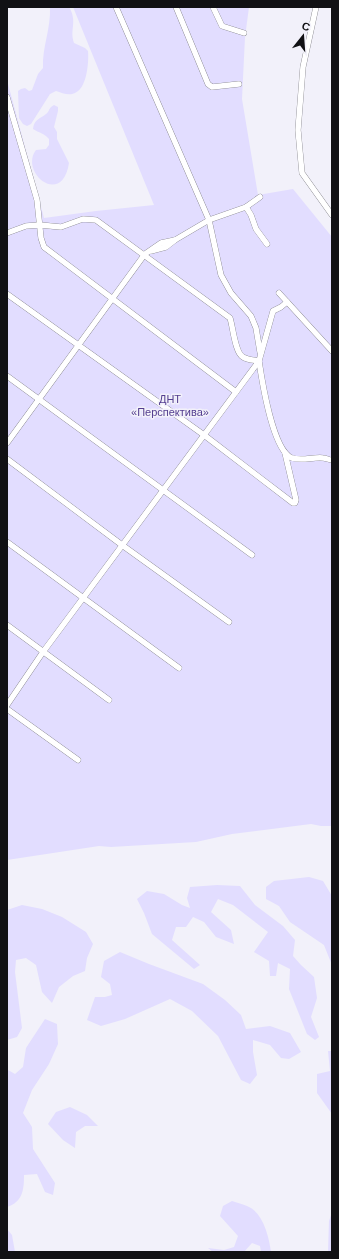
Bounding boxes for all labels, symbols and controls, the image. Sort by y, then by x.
north arrow [283,16,323,56]
text: С [300,20,312,33]
park label: ДНТ «Перспектива» [131,393,209,418]

